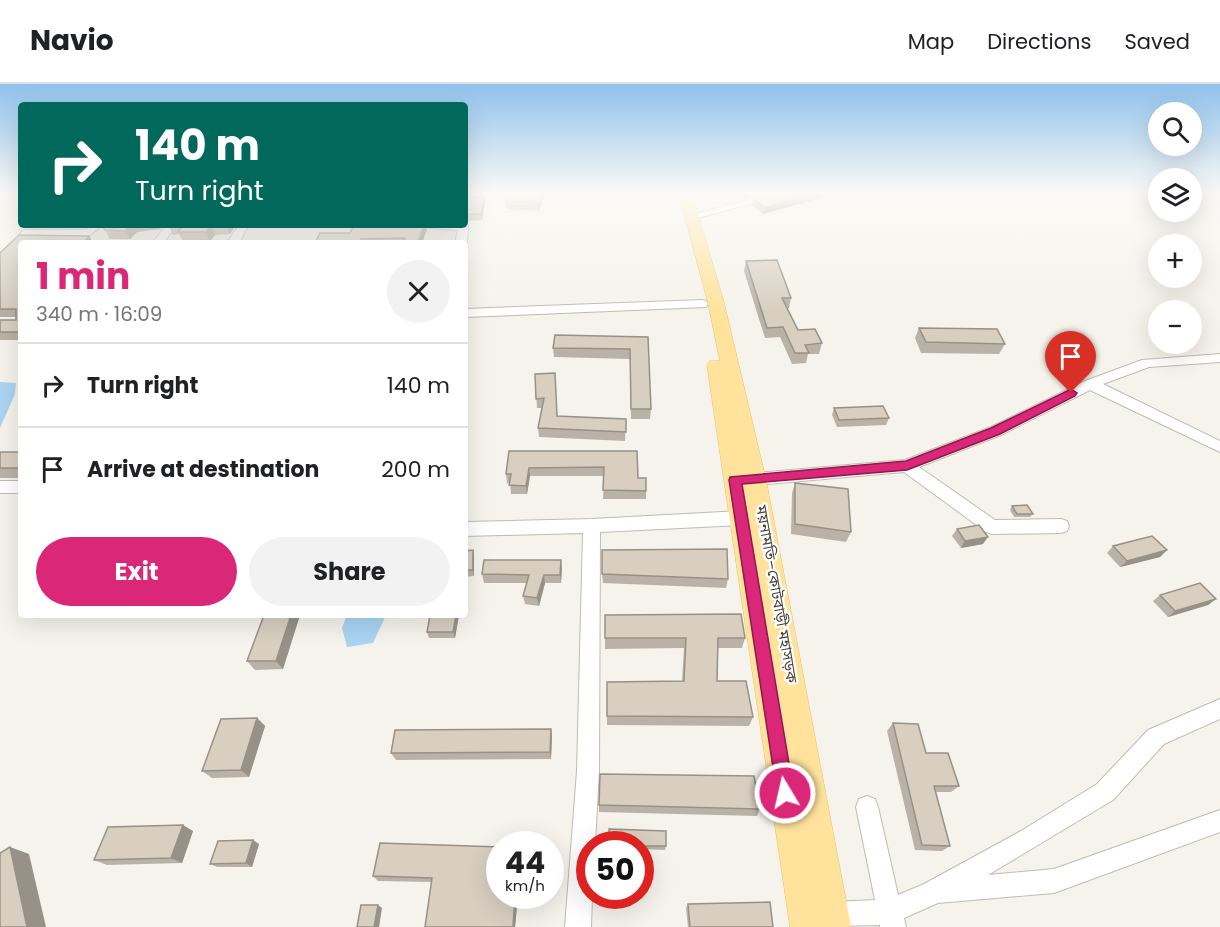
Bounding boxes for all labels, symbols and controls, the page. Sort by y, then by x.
text: Navio [30,21,114,60]
text: Map [908,27,954,56]
text: Directions [987,27,1091,56]
text: Saved [1124,27,1190,56]
map controls [1148,102,1202,354]
button: search [1148,102,1202,156]
text: 140 m [135,116,260,175]
icon: right [36,126,114,204]
button: layers [1148,168,1202,222]
text: Turn right [135,172,264,209]
button: + [1148,234,1202,288]
text: 1 min [36,251,130,302]
button: close [387,260,450,323]
text: 340 m · 16:09 [36,300,162,328]
button: − [1148,300,1202,354]
pin [1045,331,1096,393]
icon: arrive [1054,340,1087,373]
icon: right [36,369,69,402]
text: Turn right [87,370,198,401]
text: 140 m [387,370,450,401]
icon: arrive [36,453,69,486]
text: Arrive at destination [87,454,319,485]
text: 200 m [381,454,450,485]
street label: ময়নামতি–কোটবাড়ী মহাসড়ক [751,502,803,685]
button: Exit [36,537,237,606]
button: Share [249,537,450,606]
position arrow [753,761,817,825]
speed limit sign: 50 [576,831,654,909]
text: 44 [505,841,545,884]
text: km/h [505,875,545,896]

